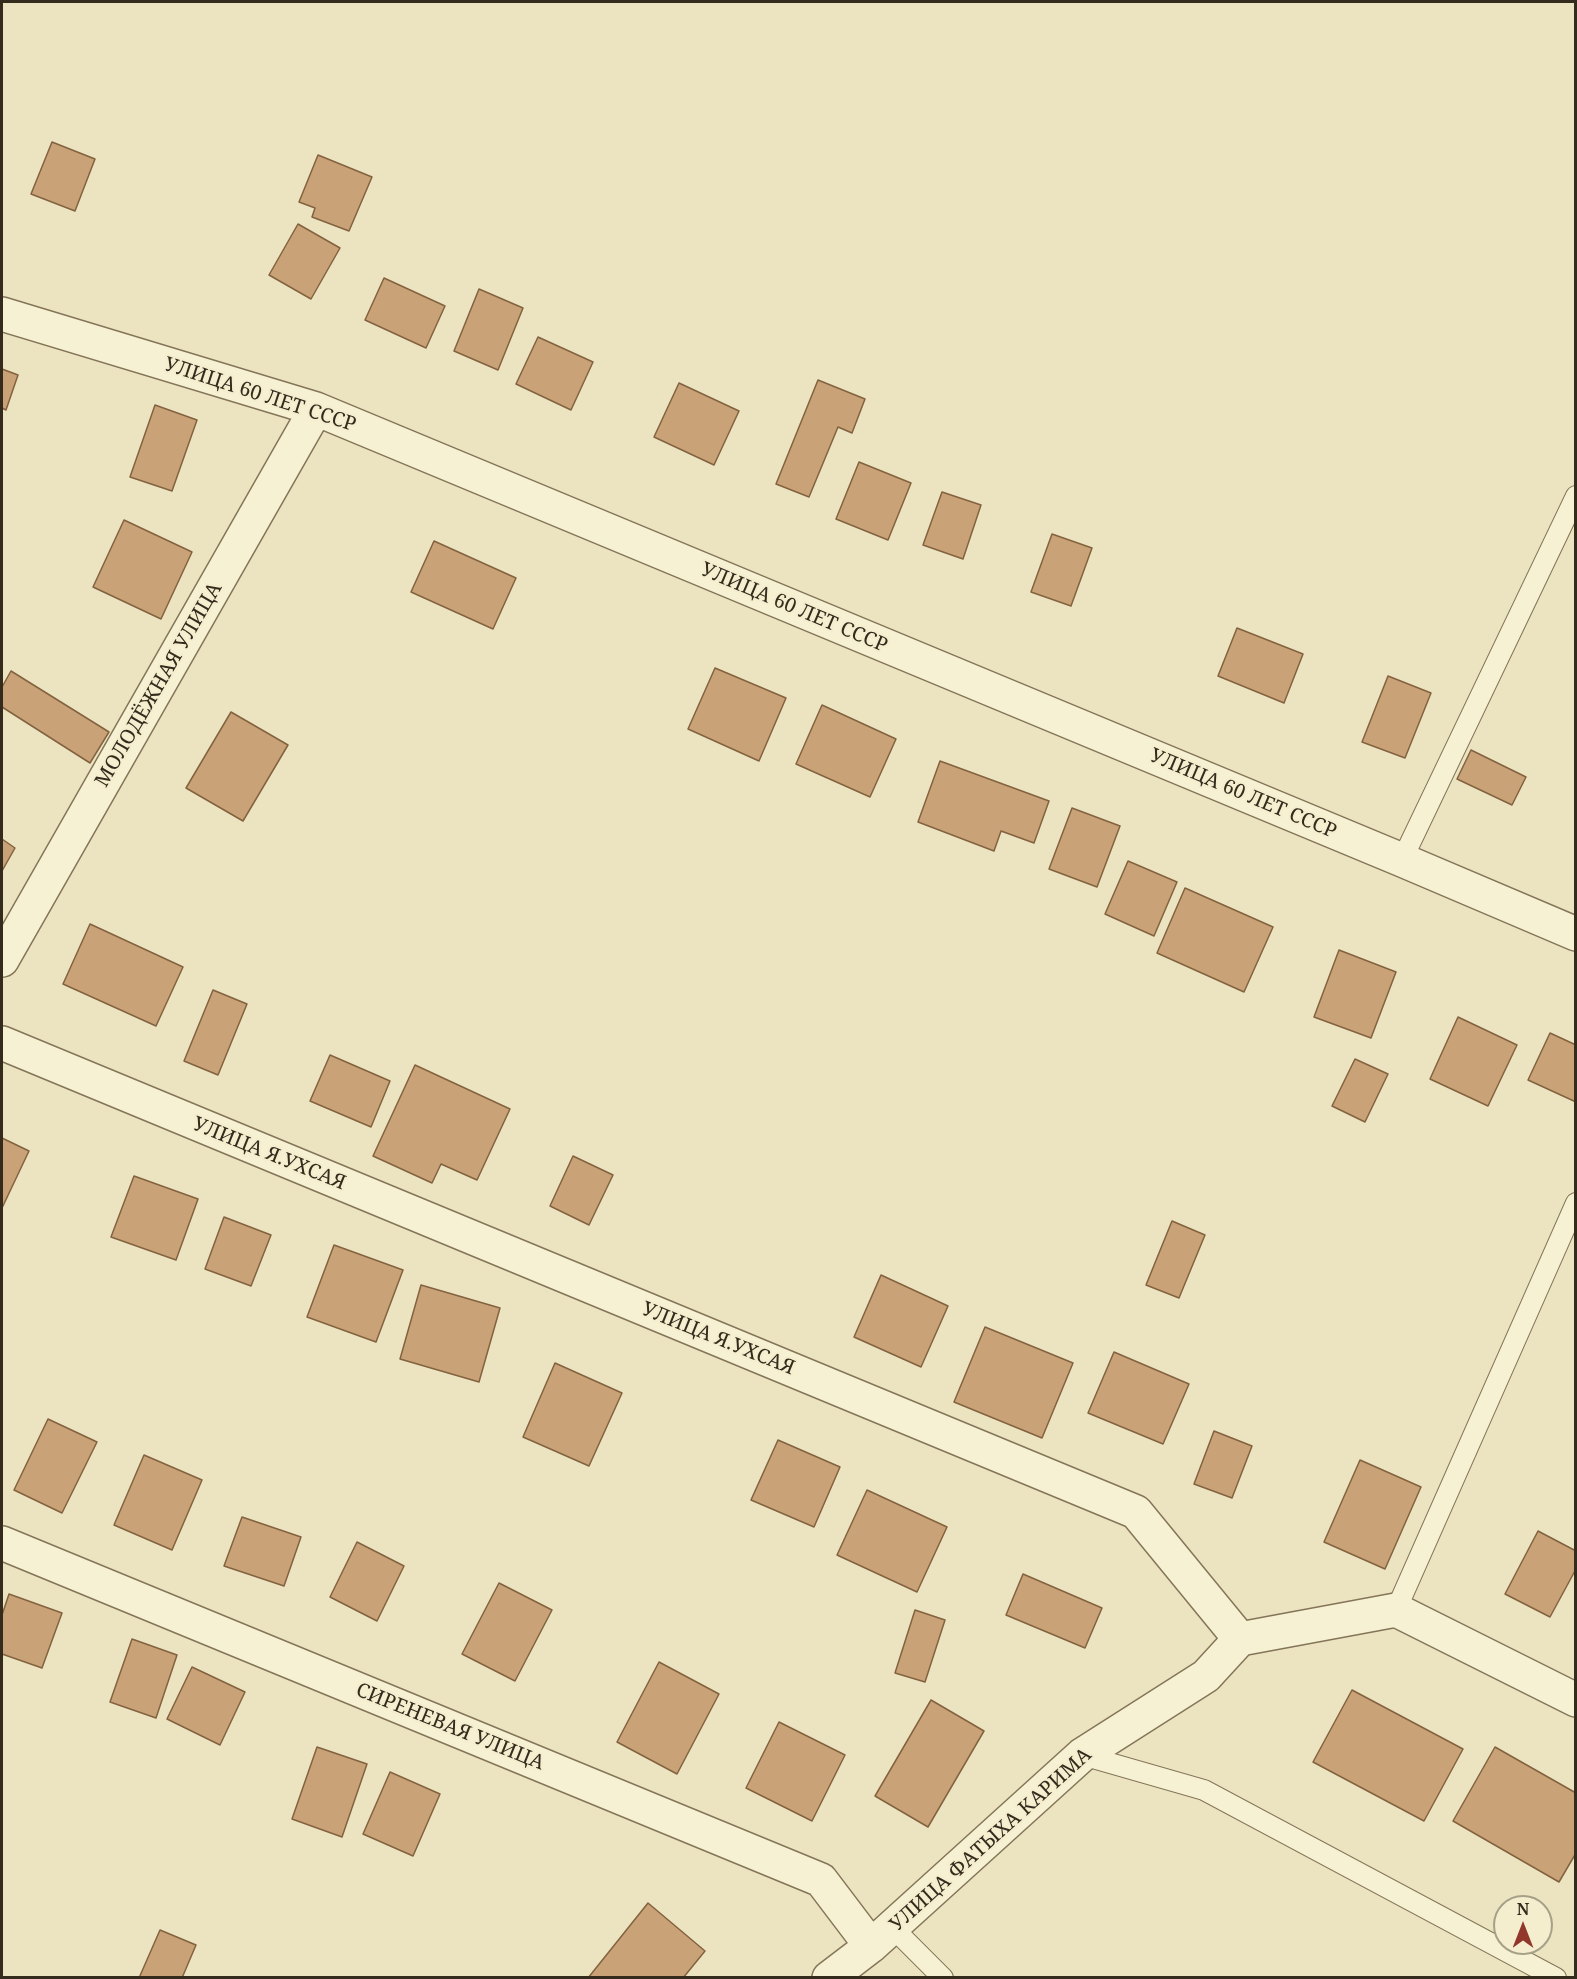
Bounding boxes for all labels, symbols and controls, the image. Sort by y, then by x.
street label: УЛИЦА 60 ЛЕТ СССР [161,353,359,437]
street label: УЛИЦА 60 ЛЕТ СССР [697,558,891,658]
street label: МОЛОДЁЖНАЯ УЛИЦА [91,578,227,792]
street label: УЛИЦА 60 ЛЕТ СССР [1146,744,1340,844]
street label: УЛИЦА Я.УХСАЯ [189,1112,349,1196]
street label: УЛИЦА Я.УХСАЯ [638,1297,798,1381]
street label: СИРЕНЕВАЯ УЛИЦА [352,1678,548,1776]
street label: УЛИЦА ФАТЫХА КАРИМА [885,1743,1097,1937]
north arrow [1493,1895,1553,1955]
text: N [1517,1898,1529,1920]

